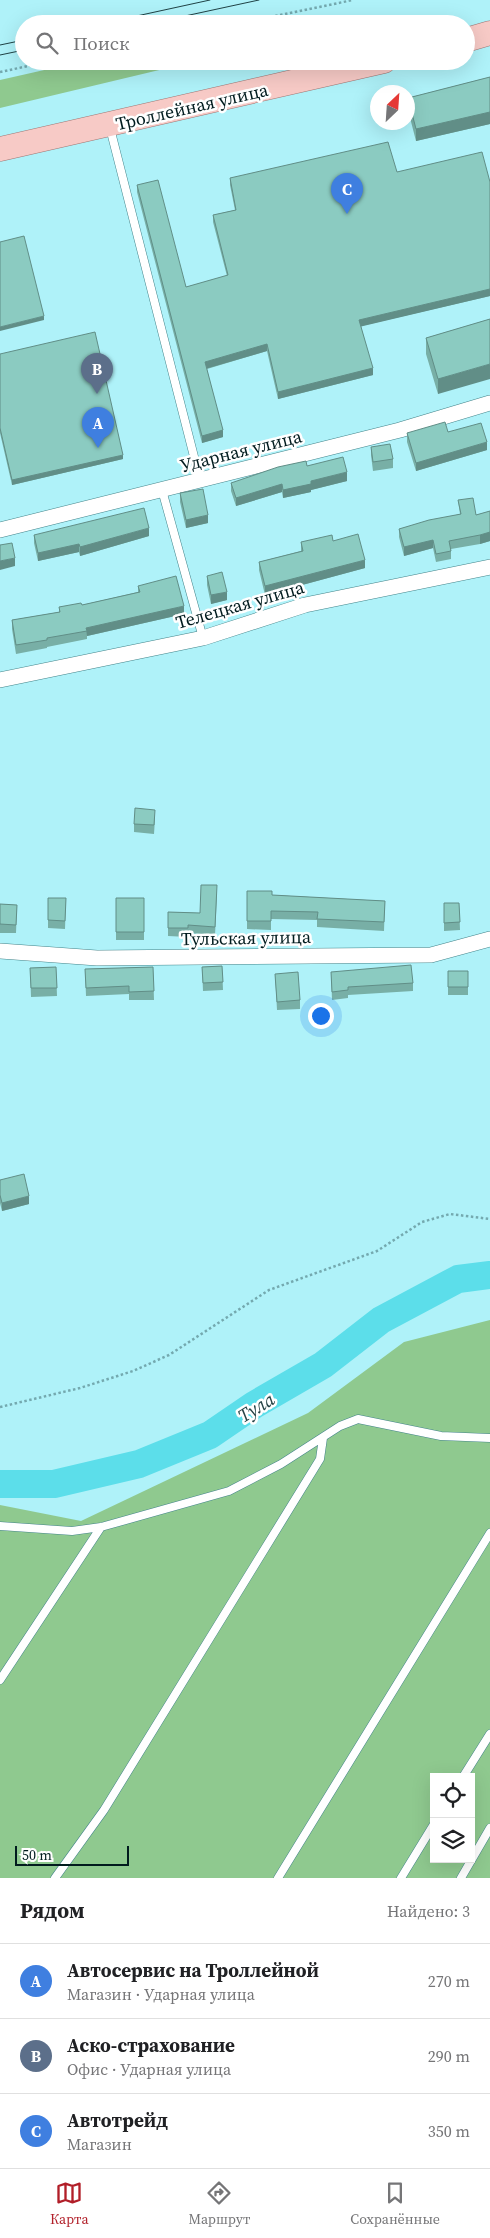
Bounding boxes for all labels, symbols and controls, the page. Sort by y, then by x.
search box [15,15,475,70]
icon: search [33,29,61,57]
text: Поиск [73,30,130,56]
street label: Троллейная улица [113,77,271,136]
north arrow [370,85,415,130]
pin: C [331,173,363,214]
pin: B [81,353,113,394]
pin: A [82,407,114,448]
street label: Ударная улица [177,423,305,478]
street label: Телецкая улица [173,574,308,635]
street label: Тульская улица [181,924,312,951]
your location [308,1003,334,1029]
water label: Тула [233,1386,279,1428]
map controls [430,1773,475,1863]
button: locate [430,1773,475,1818]
button: layers [430,1818,475,1863]
scale bar [15,1843,129,1866]
text: 50 m [22,1845,52,1865]
text: Рядом [20,1896,85,1925]
text: Найдено: 3 [387,1900,470,1922]
text: Автосервис на Троллейной [67,1957,319,1983]
text: A [31,1970,41,1992]
text: 270 m [428,1970,470,1992]
text: Магазин · Ударная улица [67,1983,255,2005]
text: Аско-страхование [67,2032,235,2058]
text: B [31,2045,41,2067]
text: 290 m [428,2045,470,2067]
text: Офис · Ударная улица [67,2058,231,2080]
text: Автотрейд [67,2107,168,2133]
text: C [31,2120,41,2142]
text: 350 m [428,2120,470,2142]
text: Магазин [67,2133,132,2155]
tab: Карта [50,2179,89,2229]
tab: Маршрут [189,2179,250,2229]
tab: Сохранённые [350,2179,440,2229]

